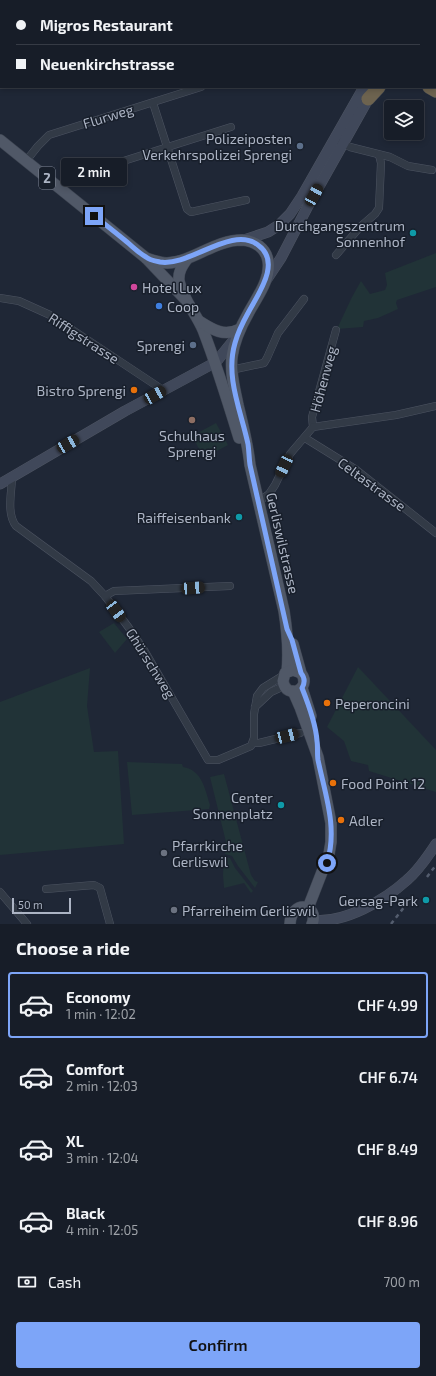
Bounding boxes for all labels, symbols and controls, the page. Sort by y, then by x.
text: Migros Restaurant [40,16,173,34]
text: Neuenkirchstrasse [40,55,175,73]
street label: Flurweg [81,100,136,132]
map controls [384,100,424,140]
button: layers [384,100,424,140]
place label: Polizeiposten Verkehrspolizei Sprengi [142,130,292,163]
marker: Polizeiposten Verkehrspolizei Sprengi [295,141,305,151]
callout: 2 min [61,158,127,186]
text: 2 min [78,164,110,180]
road number: 2 [39,167,55,189]
car [303,182,325,208]
route end [85,207,103,225]
place label: Durchgangszentrum Sonnenhof [275,217,406,250]
marker: Durchgangszentrum Sonnenhof [408,228,418,238]
place label: Hotel Lux [142,279,202,296]
marker: Hotel Lux [129,282,139,292]
place label: Coop [167,298,199,315]
marker: Coop [154,301,164,311]
street label: Riffigstrasse [46,309,122,367]
place label: Sprengi [137,337,185,354]
marker: Sprengi [188,340,198,350]
street label: Höhenweg [306,344,340,414]
place label: Bistro Sprengi [37,382,126,399]
car [142,384,168,406]
marker: Bistro Sprengi [129,385,139,395]
marker: Schulhaus Sprengi [187,415,197,425]
place label: Schulhaus Sprengi [159,427,225,460]
car [55,433,81,455]
car [273,453,295,479]
street label: Celtastrasse [335,454,409,514]
street label: Gerliswilstrasse [263,491,303,595]
place label: Raiffeisenbank [137,509,231,526]
marker: Raiffeisenbank [234,512,244,522]
car [181,581,205,595]
car [104,598,128,624]
street label: Ghürschweg [123,625,179,701]
place label: Peperoncini [335,695,410,712]
marker: Peperoncini [322,698,332,708]
car [274,727,300,745]
place label: Food Point 12 [341,775,425,792]
marker: Food Point 12 [328,778,338,788]
place label: Center Sonnenplatz [193,789,273,822]
marker: Center Sonnenplatz [276,800,286,810]
place label: Adler [349,812,383,829]
marker: Adler [336,815,346,825]
place label: Pfarrkirche Gerliswil [172,837,243,870]
marker: Pfarrkirche Gerliswil [159,848,169,858]
route start [318,854,336,872]
place label: Gersag-Park [339,892,418,909]
marker: Gersag-Park [421,895,431,905]
scale bar [12,896,71,915]
text: 50 m [18,898,43,911]
place label: Pfarreiheim Gerliswil [182,902,316,919]
marker: Pfarreiheim Gerliswil [169,905,179,915]
text: Choose a ride [16,937,130,959]
icon: car [18,987,54,1023]
text: Economy [66,988,131,1006]
text: CHF 4.99 [357,996,418,1014]
text: 1 min · 12:02 [66,1006,136,1022]
icon: car [18,1059,54,1095]
text: Comfort [66,1060,124,1078]
text: CHF 6.74 [359,1068,418,1086]
text: 2 min · 12:03 [66,1078,138,1094]
icon: car [18,1131,54,1167]
text: XL [66,1132,84,1150]
text: CHF 8.49 [357,1140,418,1158]
text: 3 min · 12:04 [66,1150,139,1166]
icon: car [18,1203,54,1239]
text: Black [66,1204,105,1222]
text: CHF 8.96 [358,1212,418,1230]
text: 4 min · 12:05 [66,1222,138,1238]
icon: cash [16,1271,38,1293]
text: Cash [48,1273,81,1291]
text: 700 m [383,1274,420,1290]
button: Confirm [16,1322,420,1368]

